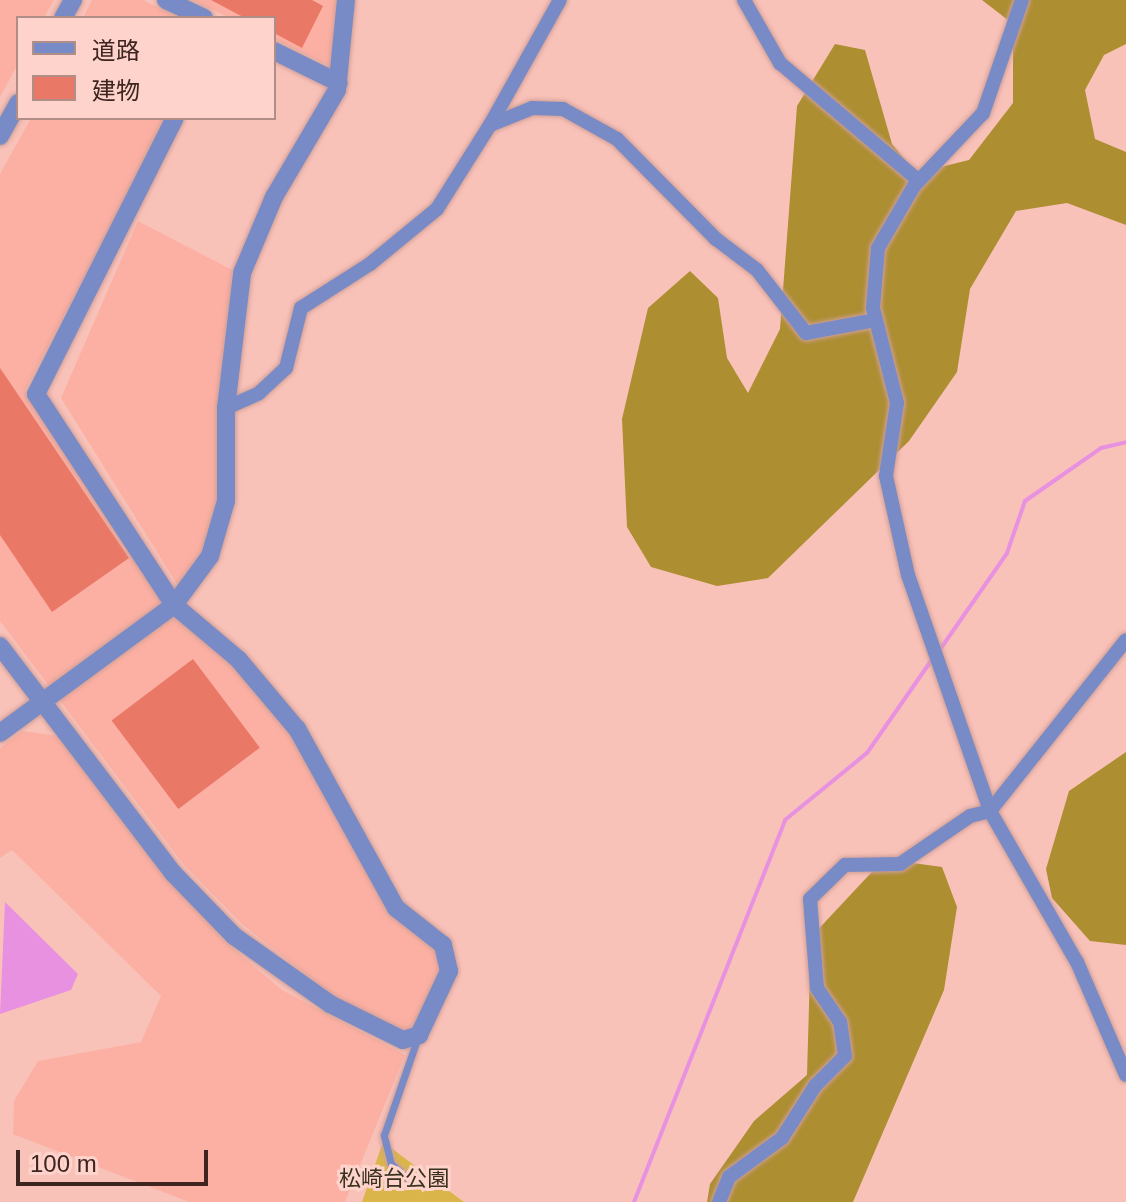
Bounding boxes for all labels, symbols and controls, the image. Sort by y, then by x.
legend [16,16,276,120]
text: 道路 [92,37,140,64]
text: 建物 [92,77,140,104]
scale bar [20,1134,212,1184]
text: 100 m [30,1150,97,1177]
park label: 松崎台公園 [339,1166,449,1192]

